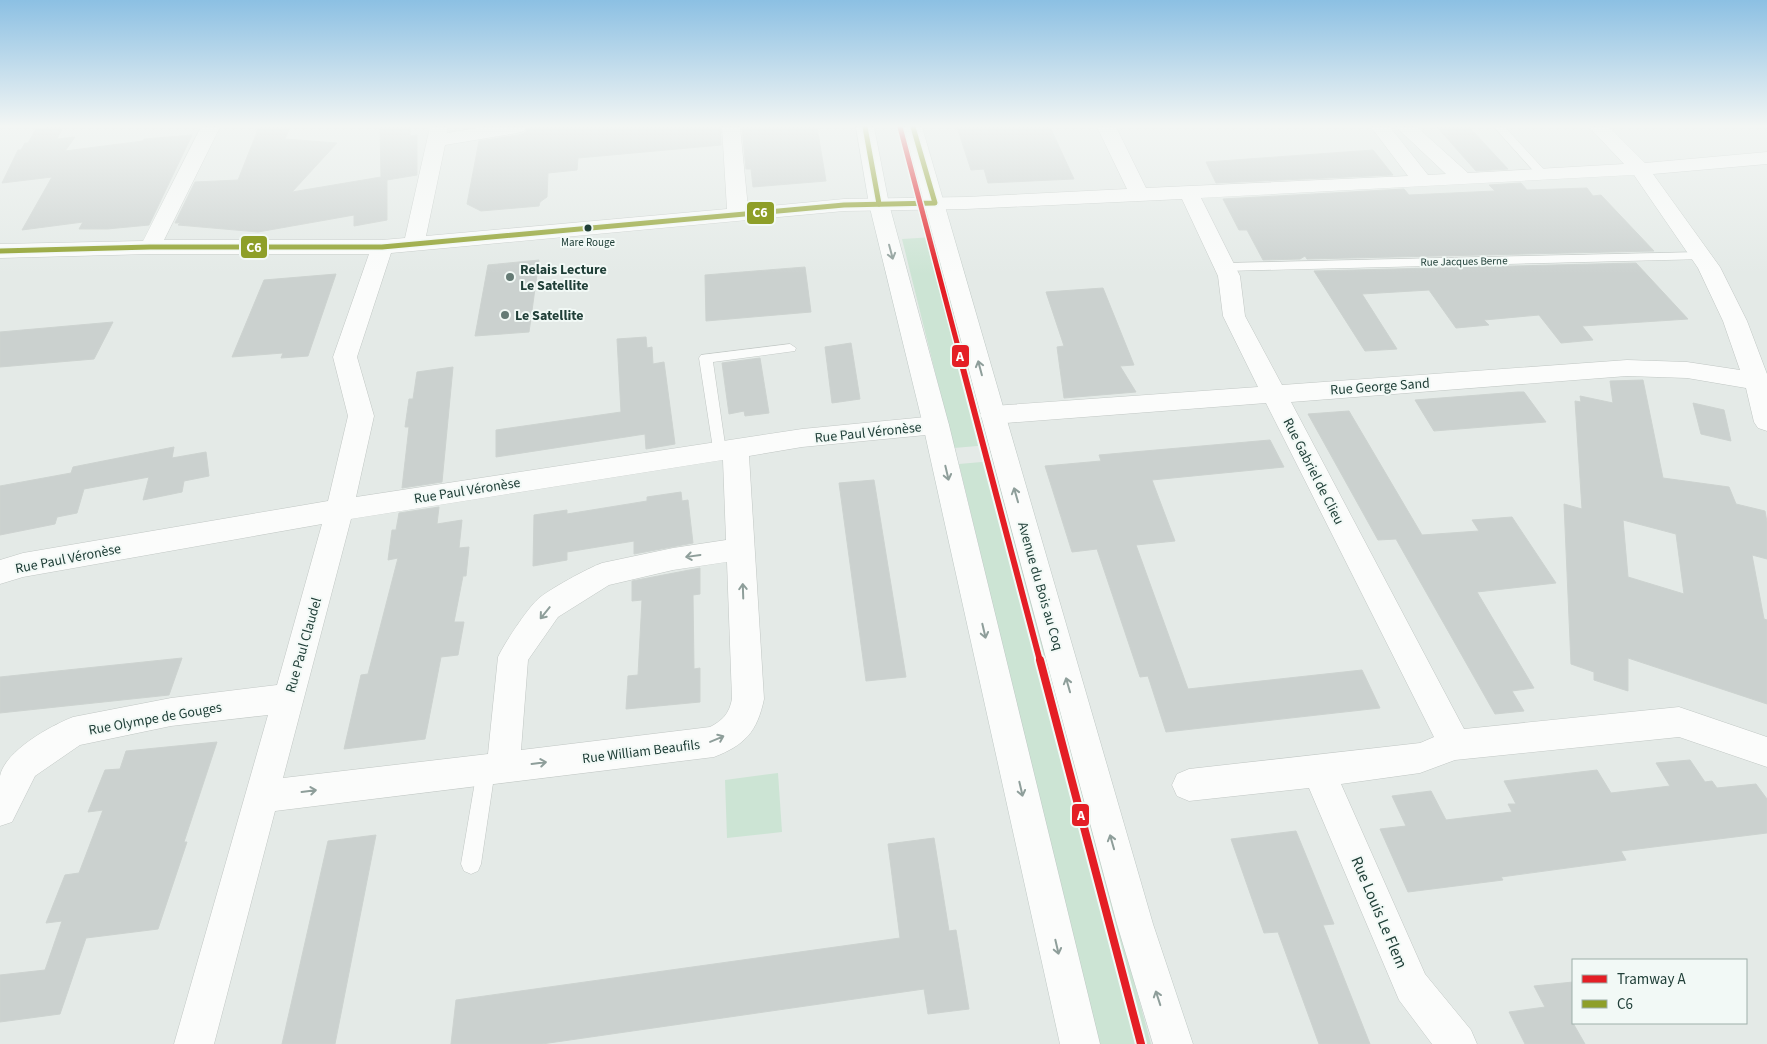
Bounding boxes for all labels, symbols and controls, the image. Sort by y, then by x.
line badge: C6 [746,201,775,225]
text: C6 [752,203,768,223]
marker: Mare Rouge [583,223,593,233]
line badge: C6 [240,235,268,259]
place label: Mare Rouge [561,235,615,250]
text: C6 [246,238,262,258]
one-way arrow [887,243,896,259]
street label: Rue Jacques Berne [1420,253,1508,270]
place label: Relais Lecture Le Satellite [520,260,607,296]
marker: Relais Lecture Le Satellite [504,271,516,283]
place label: Le Satellite [515,306,584,326]
marker: Le Satellite [499,309,511,321]
line badge: A [951,344,970,368]
text: A [955,347,965,367]
one-way arrow [975,361,985,377]
street label: Rue George Sand [1330,374,1431,400]
street label: Rue Gabriel de Clieu [1278,415,1349,528]
street label: Rue Paul Véronèse [814,417,923,449]
one-way arrow [943,464,952,480]
street label: Rue Paul Véronèse [413,473,522,509]
one-way arrow [1010,487,1020,503]
street label: Avenue du Bois au Coq [1012,520,1068,653]
street label: Rue Paul Véronèse [14,539,123,579]
one-way arrow [686,551,702,561]
one-way arrow [739,584,748,600]
street label: Rue Paul Claudel [281,595,327,695]
one-way arrow [540,606,551,619]
one-way arrow [980,622,989,638]
one-way arrow [1063,678,1073,694]
street label: Rue Olympe de Gouges [87,697,223,741]
one-way arrow [709,734,724,744]
street label: Rue William Beaufils [581,735,701,769]
one-way arrow [531,758,547,768]
one-way arrow [1017,781,1026,797]
one-way arrow [300,786,316,796]
line badge: A [1071,803,1090,827]
text: A [1076,806,1086,826]
one-way arrow [1107,834,1116,850]
street label: Rue Louis Le Flem [1346,853,1413,972]
one-way arrow [1053,939,1063,955]
legend [1572,959,1747,1024]
text: Tramway A [1617,969,1686,990]
one-way arrow [1153,990,1163,1006]
text: C6 [1617,994,1633,1015]

